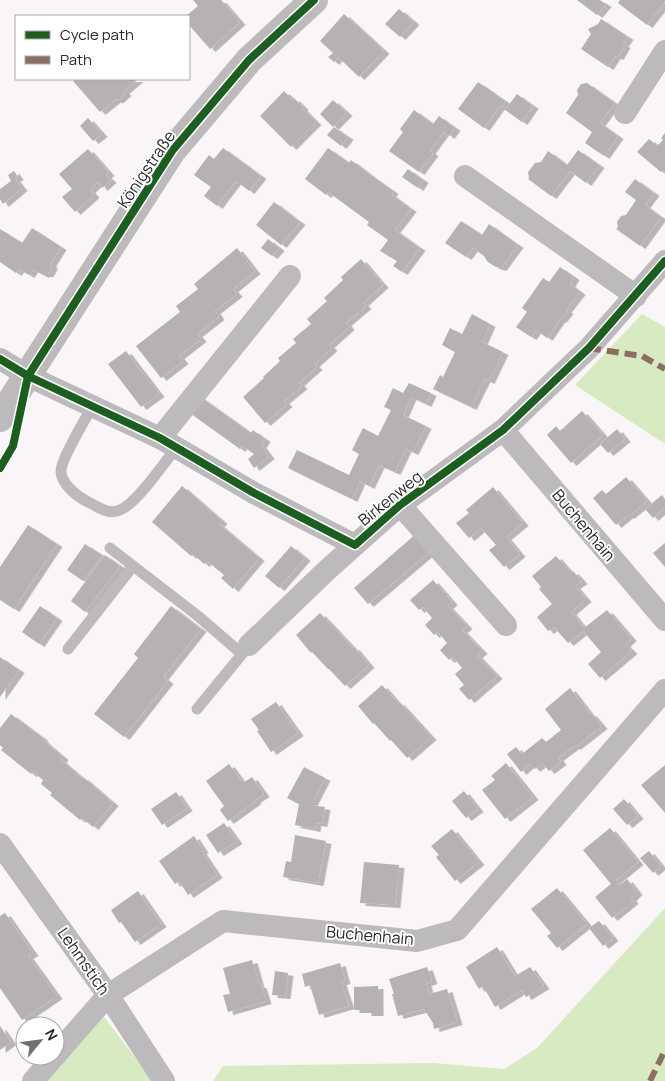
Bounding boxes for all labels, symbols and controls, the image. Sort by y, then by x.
legend [15,15,190,80]
text: Cycle path [60,24,134,45]
text: Path [60,49,92,70]
street label: Königstraße [112,126,180,212]
street label: Birkenweg [353,465,427,531]
street label: Buchenhain [547,484,621,566]
street label: Buchenhain [325,920,415,950]
street label: Lehmstich [53,923,115,999]
north arrow [15,1016,65,1066]
text: N [41,1025,63,1043]

